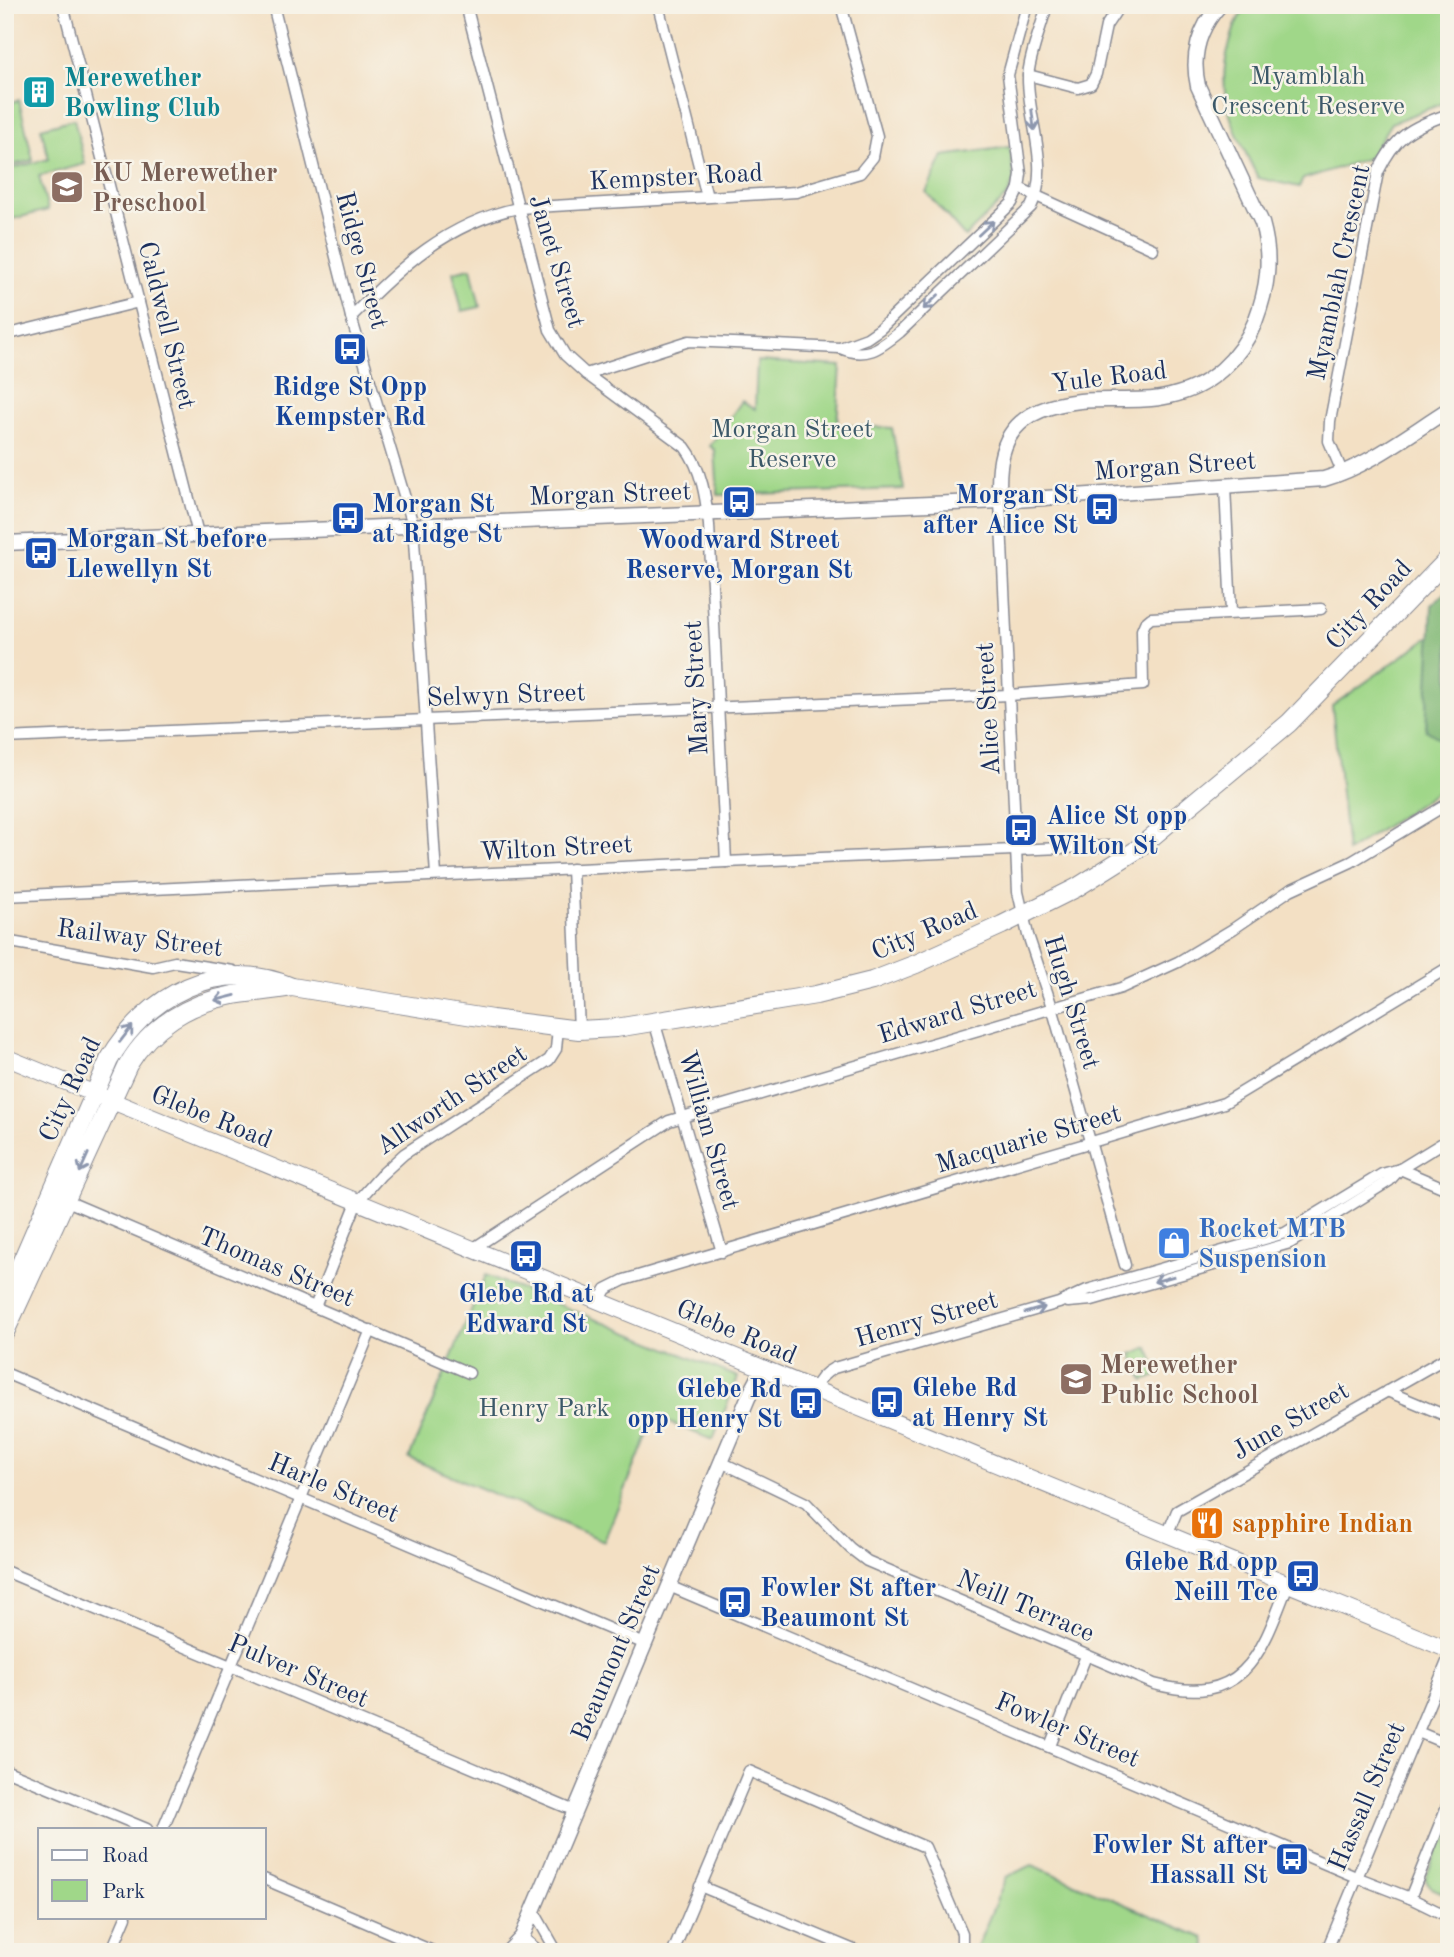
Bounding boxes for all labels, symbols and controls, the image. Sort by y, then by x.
park label: Myamblah Crescent Reserve [1211,64,1405,120]
place label: Merewether Bowling Club [64,66,220,122]
building icon: Merewether Bowling Club [20,73,58,111]
one-way arrow [1026,108,1039,130]
street label: Kempster Road [589,160,764,196]
place label: KU Merewether Preschool [92,161,277,217]
street label: Myamblah Crescent [1304,162,1376,383]
school or university icon: KU Merewether Preschool [48,168,86,206]
street label: Ridge Street [330,189,392,332]
street label: Janet Street [523,192,589,331]
one-way arrow [977,220,995,236]
street label: Caldwell Street [133,239,199,412]
one-way arrow [923,294,940,311]
bus stop icon: Ridge St Opp Kempster Rd [331,330,369,368]
street label: Yule Road [1050,358,1168,398]
place label: Ridge St Opp Kempster Rd [273,375,427,431]
park label: Morgan Street Reserve [711,417,873,473]
street label: Morgan Street [1093,448,1257,486]
street label: Morgan Street [528,479,692,511]
bus stop icon: Woodward Street Reserve, Morgan St [720,483,758,521]
place label: Morgan St after Alice St [923,483,1078,539]
bus stop icon: Morgan St after Alice St [1083,490,1121,528]
place label: Morgan St at Ridge St [372,492,502,548]
bus stop icon: Morgan St at Ridge St [329,499,367,537]
place label: Morgan St before Llewellyn St [66,527,268,583]
place label: Woodward Street Reserve, Morgan St [625,528,853,584]
bus stop icon: Morgan St before Llewellyn St [22,534,60,572]
street label: City Road [1322,555,1417,655]
street label: Mary Street [680,620,714,756]
street label: Alice Street [973,642,1005,776]
street label: Selwyn Street [426,680,586,712]
place label: Alice St opp Wilton St [1046,804,1187,860]
bus stop icon: Alice St opp Wilton St [1002,811,1040,849]
street label: Wilton Street [479,832,633,866]
street label: City Road [868,898,982,966]
street label: Railway Street [55,916,224,962]
street label: Hugh Street [1038,932,1104,1073]
street label: Edward Street [875,976,1040,1049]
one-way arrow [214,991,237,1005]
one-way arrow [118,1025,133,1044]
street label: City Road [35,1033,106,1146]
street label: Allworth Street [372,1041,532,1161]
street label: William Street [673,1048,743,1213]
street label: Glebe Road [147,1082,276,1154]
street label: Macquarie Street [933,1101,1124,1179]
one-way arrow [77,1152,90,1174]
place label: Rocket MTB Suspension [1198,1217,1346,1273]
street label: Thomas Street [194,1223,358,1312]
shop icon: Rocket MTB Suspension [1155,1224,1193,1262]
bus stop icon: Glebe Rd at Edward St [507,1237,545,1275]
one-way arrow [1153,1274,1175,1287]
place label: Glebe Rd at Edward St [458,1282,594,1338]
street label: Henry Street [852,1287,1001,1353]
street label: Glebe Road [672,1296,800,1370]
one-way arrow [1024,1302,1046,1315]
place label: Merewether Public School [1100,1353,1259,1409]
school or university icon: Merewether Public School [1057,1360,1095,1398]
place label: Glebe Rd at Henry St [912,1376,1048,1432]
place label: Glebe Rd opp Henry St [627,1377,782,1433]
street label: June Street [1228,1378,1354,1466]
bus stop icon: Glebe Rd at Henry St [868,1383,906,1421]
bus stop icon: Glebe Rd opp Henry St [787,1384,825,1422]
park label: Henry Park [478,1396,610,1422]
street label: Harle Street [264,1450,402,1528]
restaurant icon: sapphire Indian [1188,1504,1226,1542]
place label: sapphire Indian [1232,1512,1413,1538]
place label: Glebe Rd opp Neill Tce [1124,1550,1278,1606]
bus stop icon: Glebe Rd opp Neill Tce [1284,1557,1322,1595]
street label: Beaumont Street [568,1560,666,1745]
street label: Neill Terrace [953,1566,1098,1647]
place label: Fowler St after Beaumont St [760,1576,936,1632]
bus stop icon: Fowler St after Beaumont St [716,1583,754,1621]
street label: Pulver Street [224,1631,372,1713]
street label: Fowler Street [991,1689,1143,1773]
street label: Hassall Street [1325,1719,1411,1875]
legend [38,1828,266,1918]
place label: Fowler St after Hassall St [1092,1833,1268,1889]
bus stop icon: Fowler St after Hassall St [1273,1840,1311,1878]
text: Road [102,1846,149,1867]
text: Park [102,1882,145,1903]

